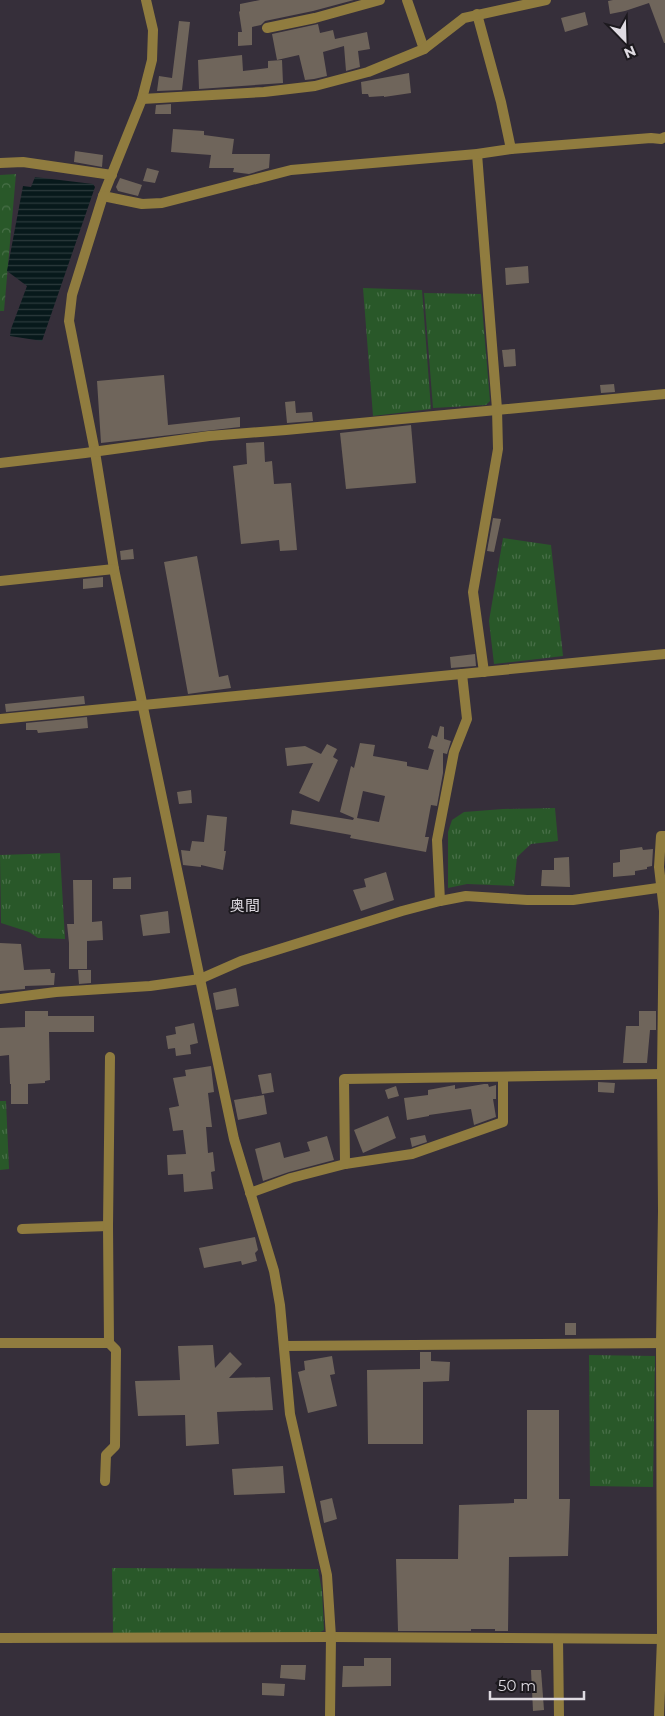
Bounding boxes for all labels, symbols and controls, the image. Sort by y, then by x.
north arrow [600,15,650,65]
text: N [621,41,639,62]
district label: 奥間 [230,896,260,915]
scale bar [490,1668,584,1700]
text: 50 m [498,1676,536,1695]

